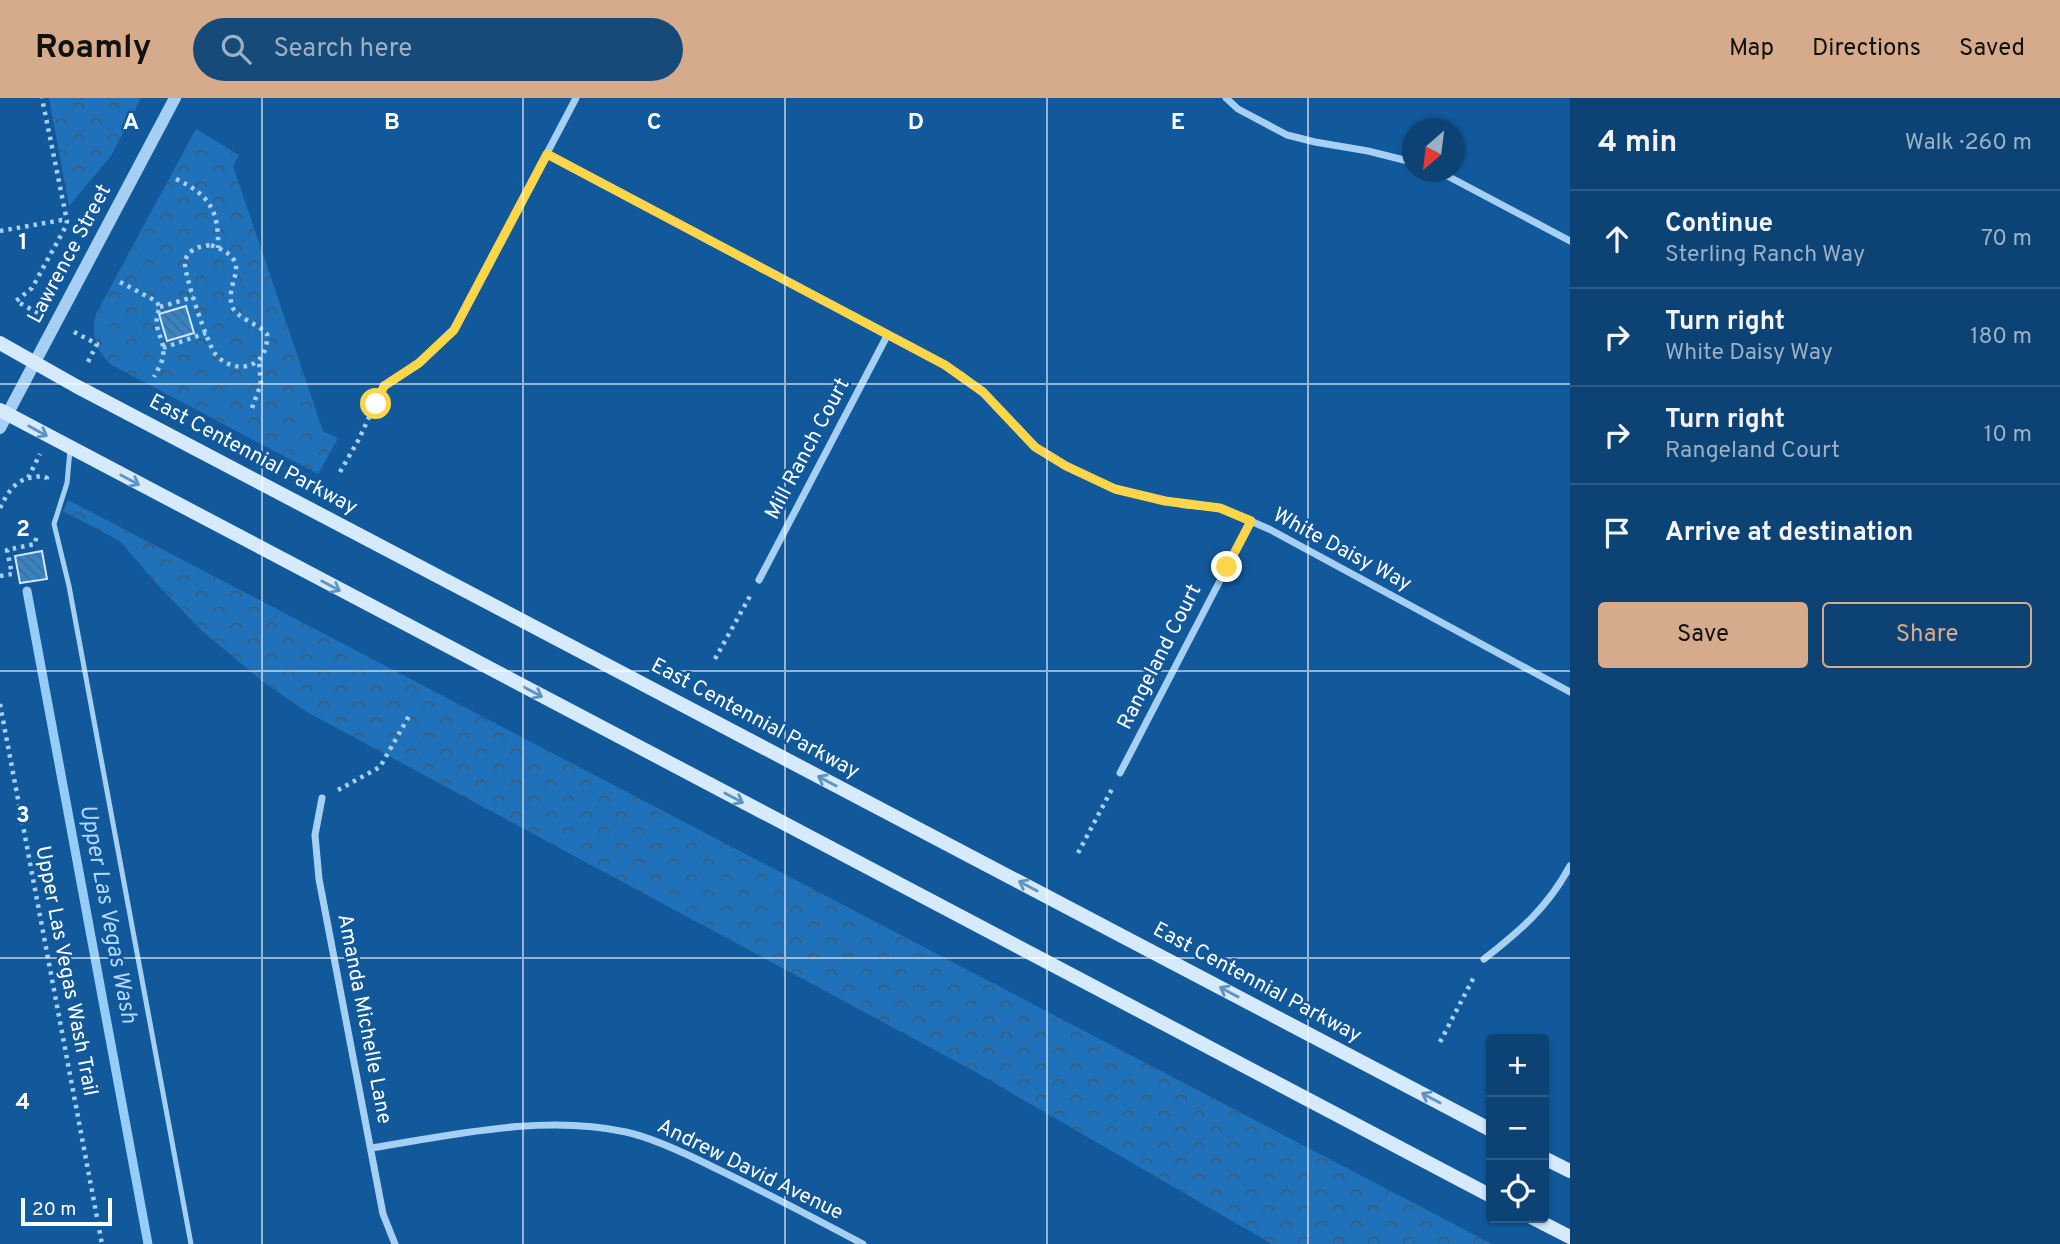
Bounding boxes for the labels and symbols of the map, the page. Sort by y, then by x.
text: A [123,109,139,138]
text: B [384,109,400,138]
text: C [647,109,661,138]
text: D [908,109,924,138]
text: E [1171,109,1185,138]
north arrow [1402,119,1465,182]
street label: Lawrence Street [22,180,118,328]
text: 1 [18,229,28,258]
street label: Mill Ranch Court [759,374,857,524]
street label: East Centennial Parkway [144,388,362,522]
route start [360,388,391,419]
one-way arrow [27,425,48,438]
one-way arrow [119,474,140,488]
street label: White Daisy Way [1268,502,1416,598]
text: 2 [16,516,30,545]
route end [1211,551,1242,582]
one-way arrow [321,579,341,593]
street label: Rangeland Court [1112,580,1208,734]
street label: East Centennial Parkway [646,652,864,786]
one-way arrow [522,686,543,699]
one-way arrow [817,773,838,787]
one-way arrow [723,792,744,805]
text: 3 [16,802,30,831]
water label: Upper Las Vegas Wash [72,802,143,1026]
street label: Upper Las Vegas Wash Trail [28,844,104,1098]
one-way arrow [1018,879,1039,893]
street label: Amanda Michelle Lane [330,912,398,1126]
street label: East Centennial Parkway [1148,916,1366,1050]
one-way arrow [1220,985,1240,999]
text: 4 [16,1089,30,1118]
one-way arrow [1421,1091,1442,1105]
street label: Andrew David Avenue [652,1113,848,1227]
scale bar [21,1195,112,1227]

